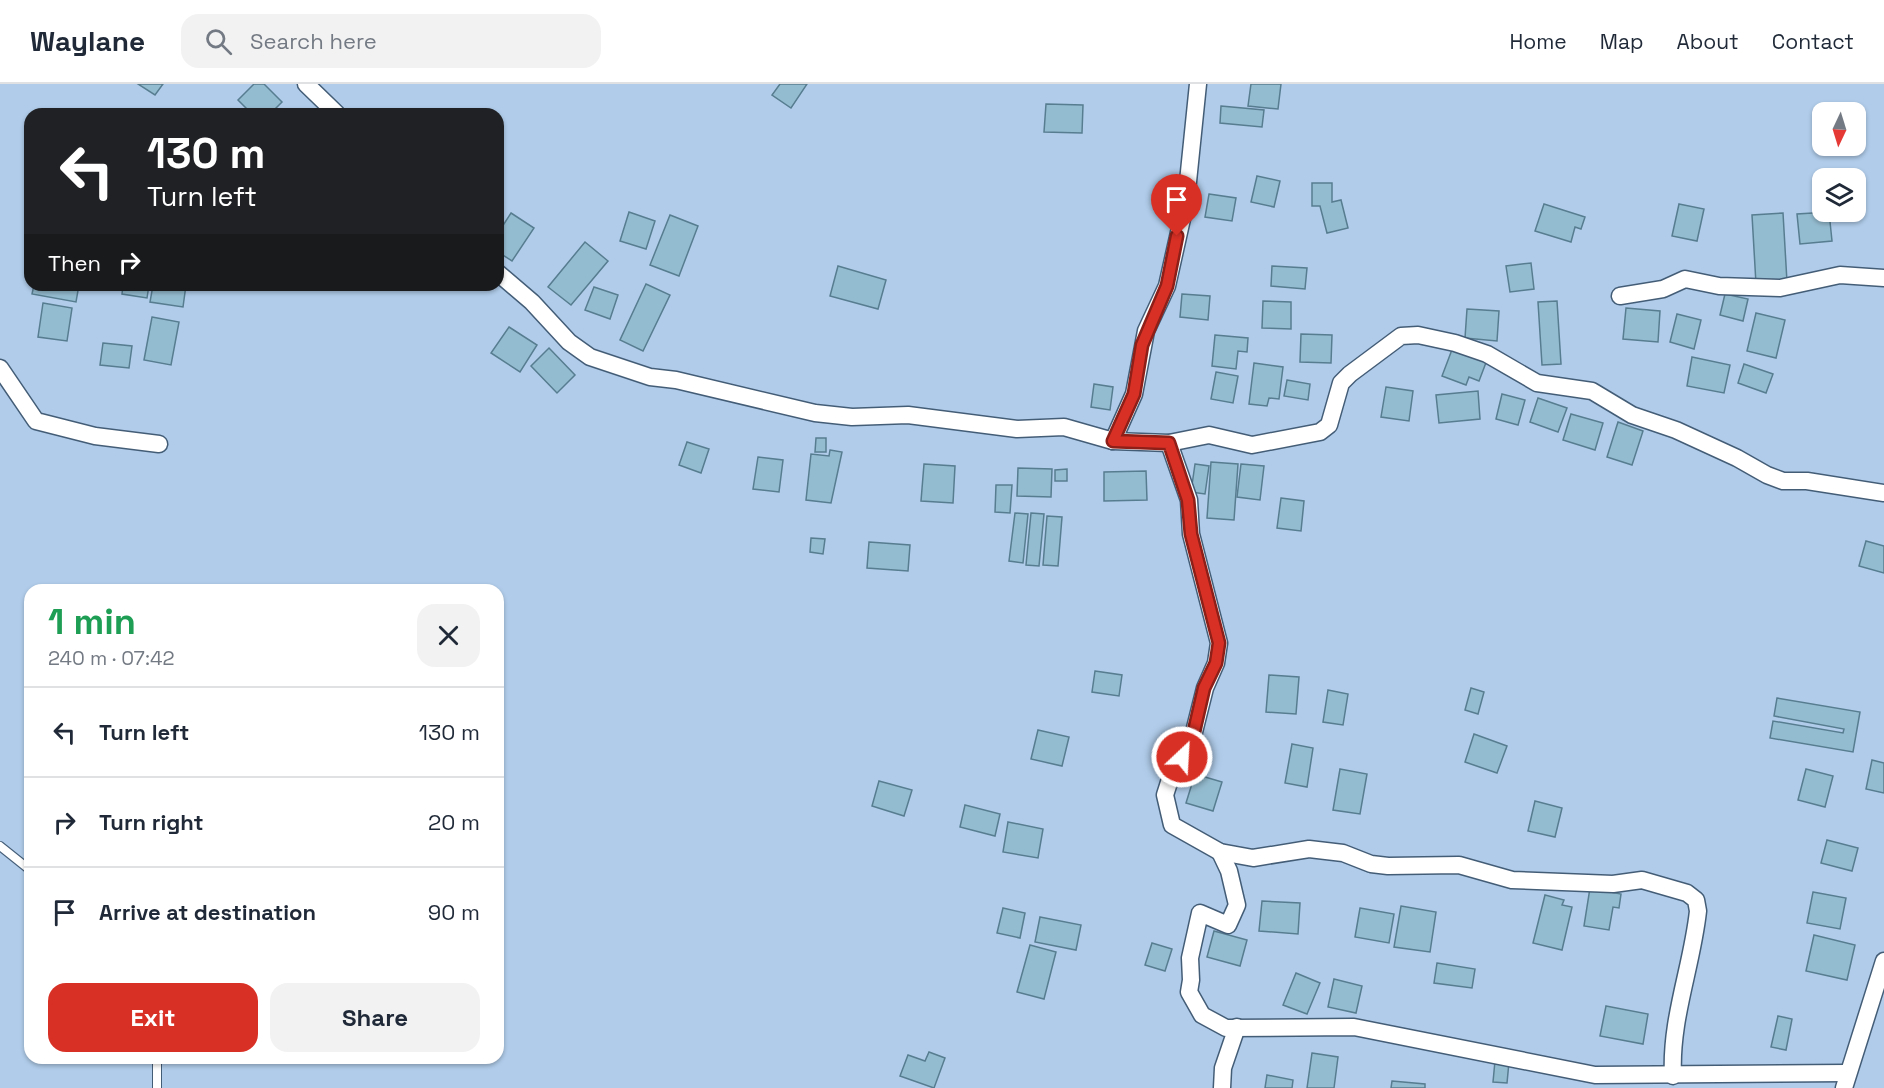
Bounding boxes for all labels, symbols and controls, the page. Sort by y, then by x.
search box [181,14,601,68]
text: Waylane [30,23,145,59]
icon: search [202,25,235,58]
text: Search here [250,27,377,55]
text: Home [1509,28,1567,55]
text: Map [1600,28,1644,55]
text: About [1677,28,1739,55]
text: Contact [1772,28,1854,55]
north arrow [1812,102,1866,156]
map controls [1812,102,1866,222]
text: 130 m [147,127,265,180]
icon: left [48,132,126,210]
button: layers [1812,168,1866,222]
pin [1151,174,1202,236]
text: Turn left [147,179,257,214]
icon: arrive [1160,183,1193,216]
icon: right [113,246,146,279]
text: Then [48,249,101,277]
text: 1 min [48,599,136,645]
button: close [417,604,480,667]
text: 240 m · 07:42 [48,645,175,671]
icon: left [48,716,81,749]
text: Turn left [99,718,189,746]
text: 130 m [419,718,480,746]
position arrow [1150,725,1214,789]
icon: right [48,806,81,839]
text: Turn right [99,808,204,836]
text: 20 m [428,808,480,836]
icon: arrive [48,896,81,929]
text: Arrive at destination [99,898,316,926]
text: 90 m [428,898,480,926]
button: Exit [48,983,258,1052]
button: Share [270,983,480,1052]

